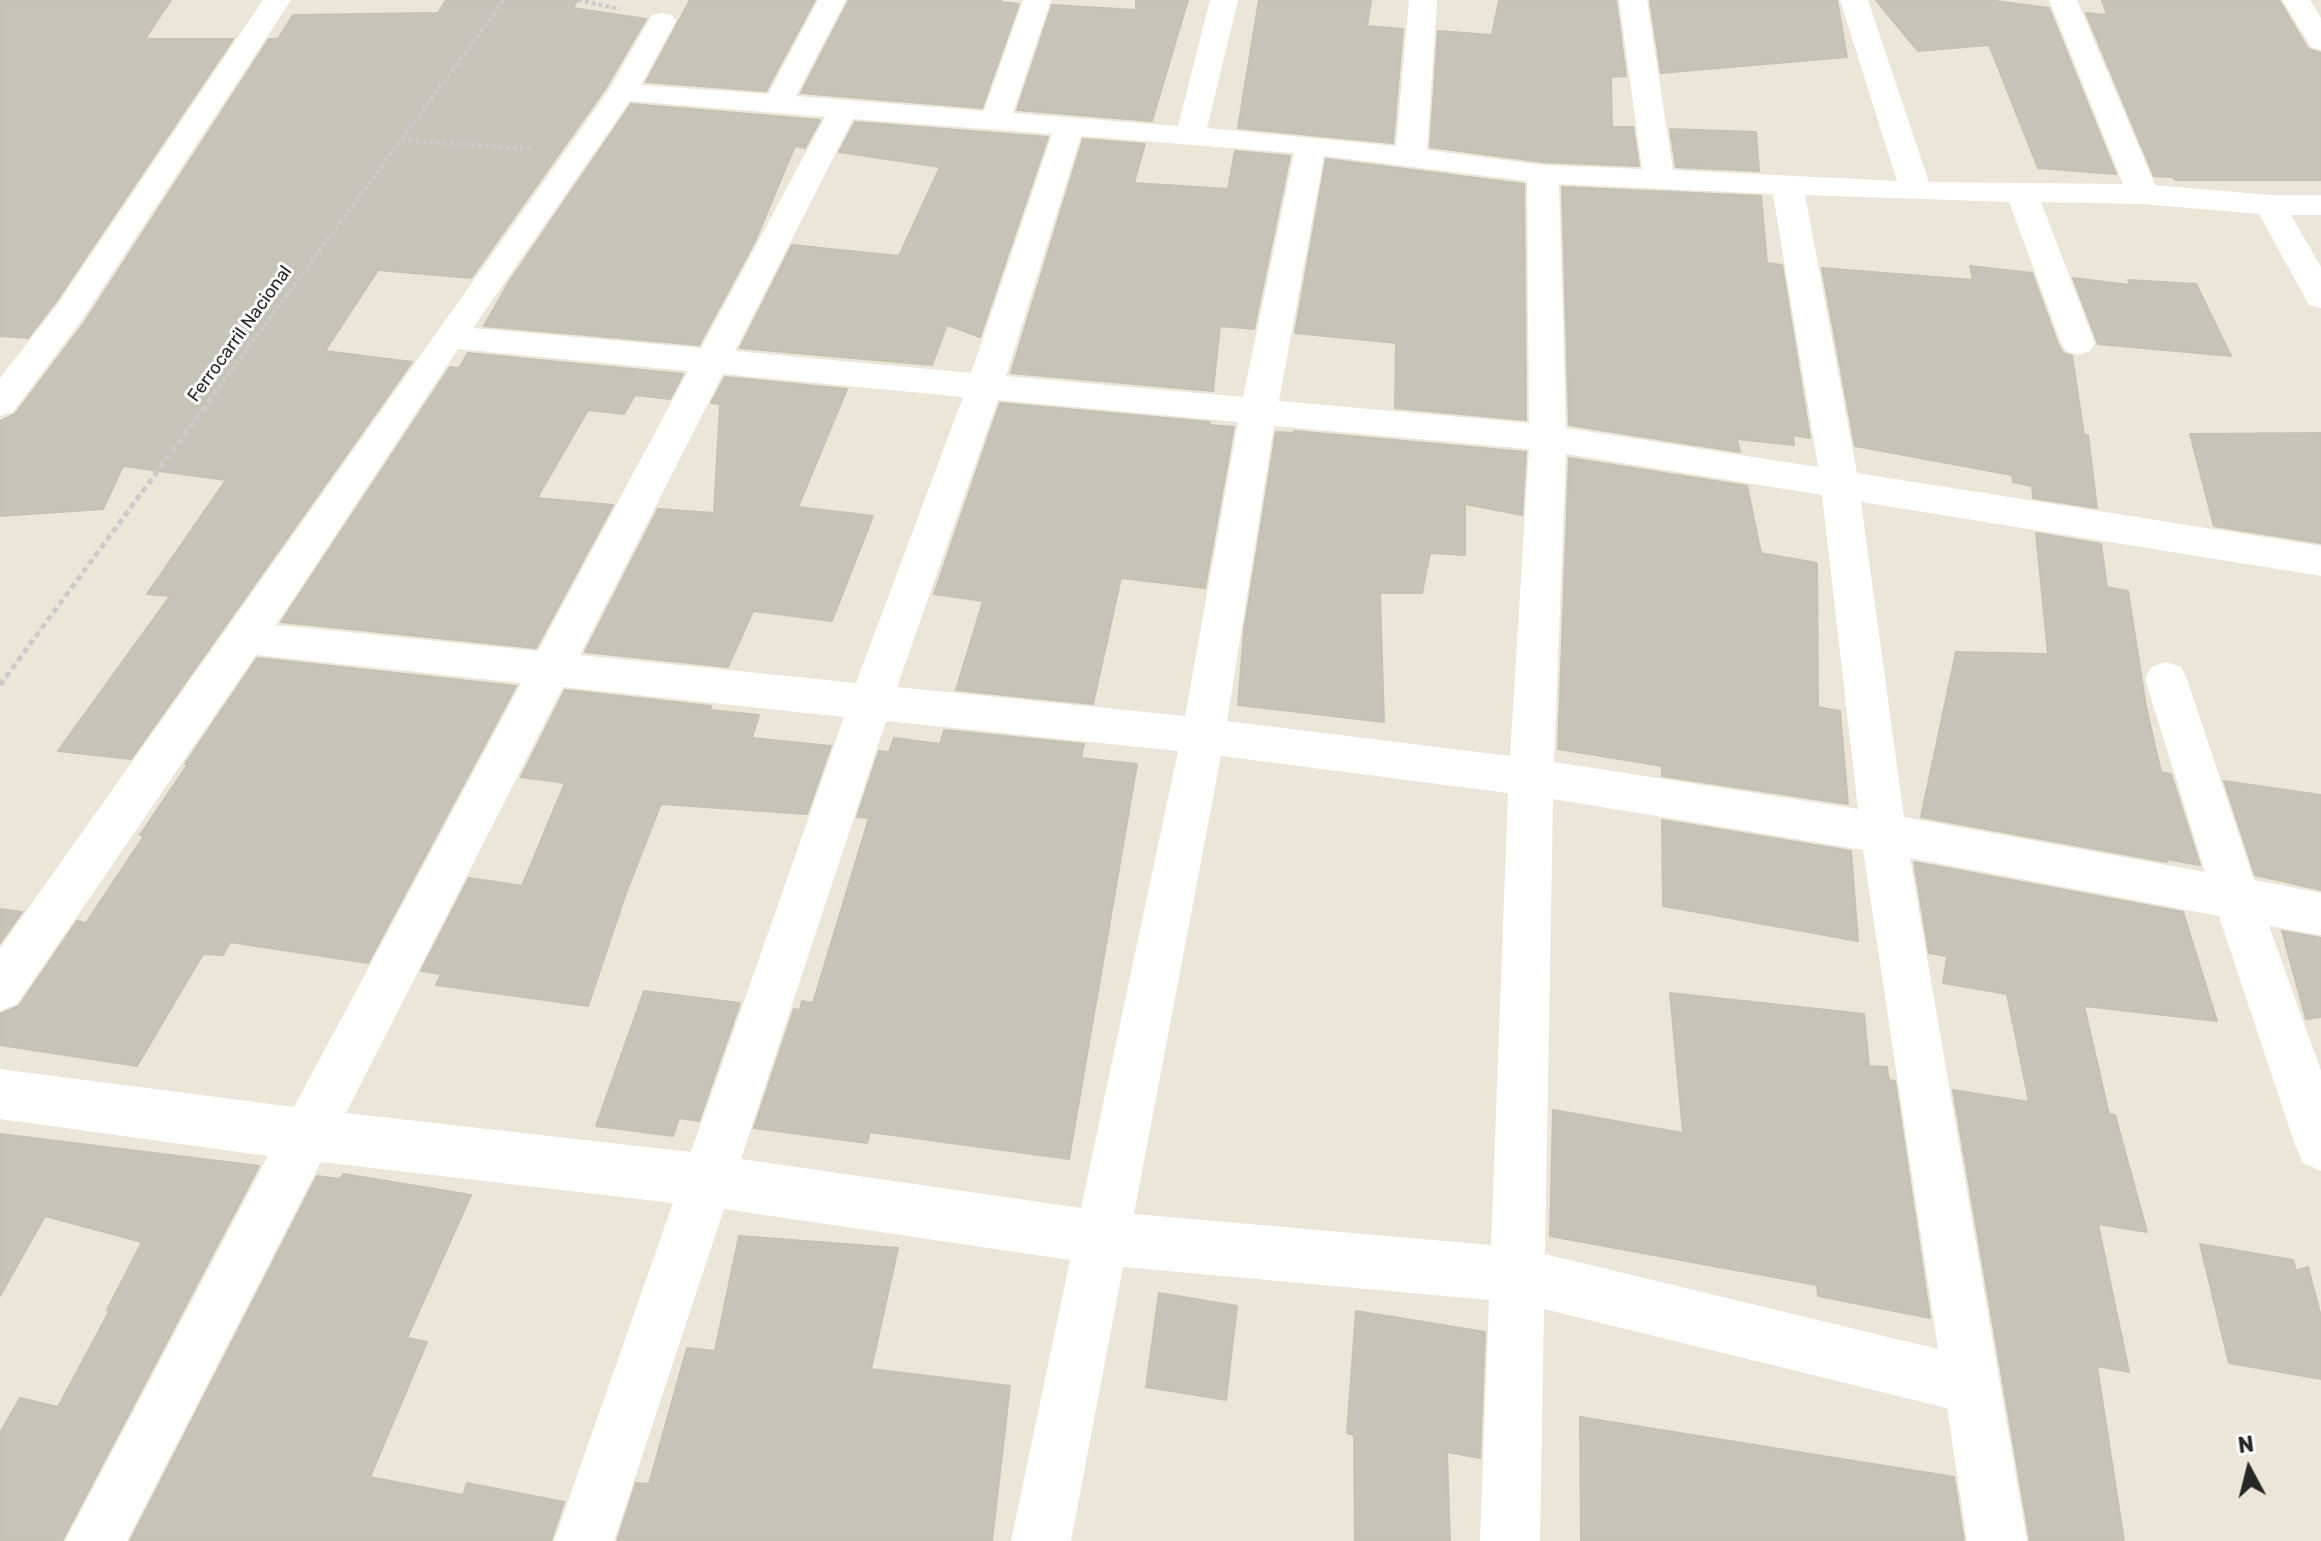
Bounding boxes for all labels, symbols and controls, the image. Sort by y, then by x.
street label: Ferrocarril Nacional [183,262,297,406]
north arrow [2209,1429,2289,1509]
text: N [2237,1430,2256,1459]

